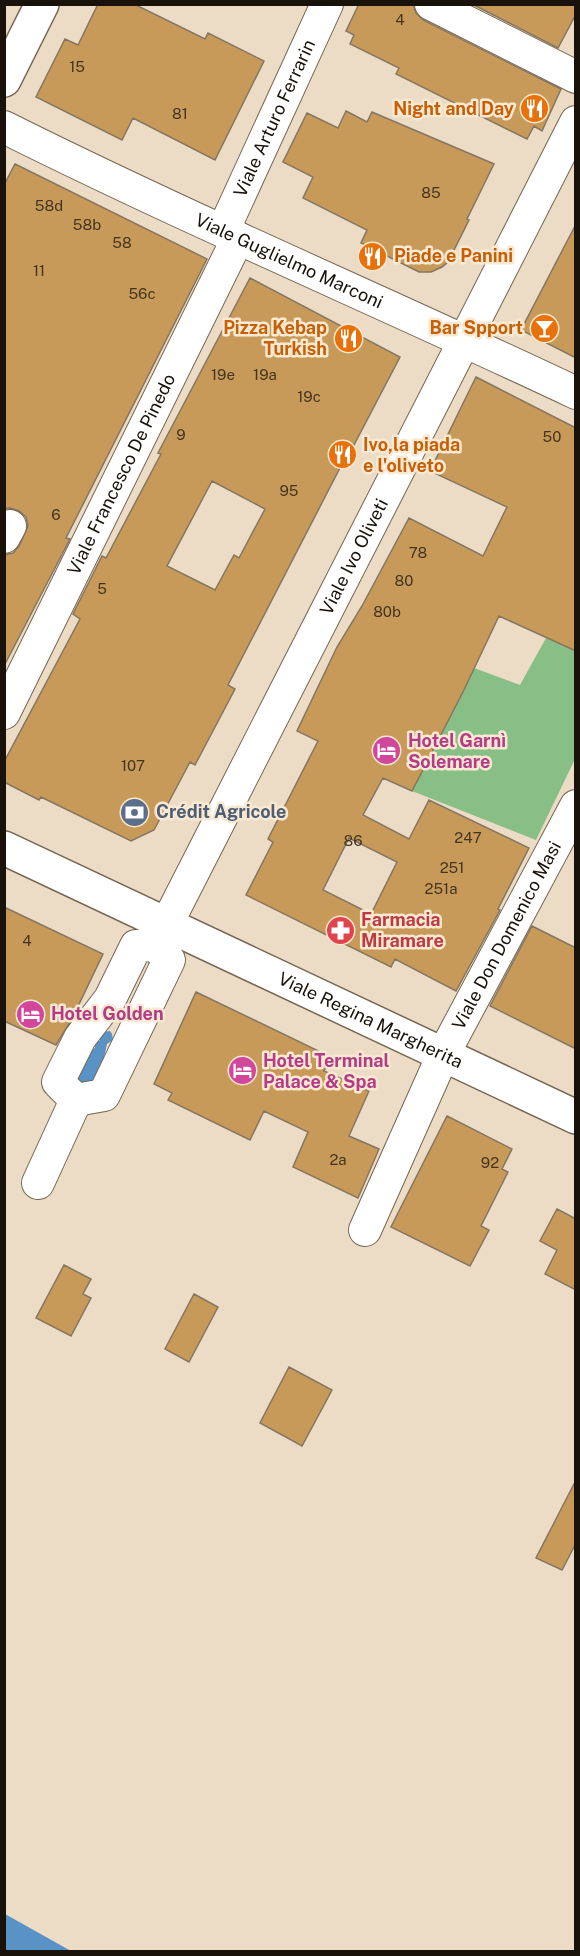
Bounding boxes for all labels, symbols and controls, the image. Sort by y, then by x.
house number: 4 [395,11,405,28]
street label: Viale Arturo Ferrarin [229,36,319,200]
house number: 15 [69,58,85,75]
restaurant icon: Night and Day [519,93,551,125]
place label: Night and Day [393,98,514,119]
house number: 81 [172,105,188,122]
house number: 85 [421,184,441,201]
house number: 58d [35,197,63,214]
street label: Viale Guglielmo Marconi [192,209,386,313]
house number: 58b [73,216,101,233]
house number: 58 [112,234,132,251]
restaurant icon: Piade e Panini [357,240,389,272]
place label: Piade e Panini [394,245,513,266]
house number: 11 [33,262,45,279]
house number: 56c [128,285,156,302]
bar icon: Bar Spport [528,312,560,344]
place label: Pizza Kebap Turkish [223,317,327,359]
place label: Bar Spport [430,317,523,338]
restaurant icon: Pizza Kebap Turkish [332,322,364,354]
house number: 19e [211,366,235,383]
house number: 19a [253,366,277,383]
street label: Viale Francesco De Pinedo [63,370,179,578]
house number: 19c [297,388,321,405]
house number: 9 [176,426,186,443]
house number: 50 [543,428,561,445]
place label: Ivo,la piada e l'oliveto [363,434,460,476]
restaurant icon: Ivo,la piada e l'oliveto [326,439,358,471]
house number: 95 [280,482,298,499]
street label: Viale Ivo Oliveti [315,495,392,618]
house number: 6 [51,506,61,523]
house number: 78 [409,544,427,561]
house number: 80 [395,572,413,589]
house number: 5 [97,580,107,597]
house number: 80b [373,603,401,620]
place label: Hotel Garnì Solemare [408,730,506,772]
hotel icon: Hotel Garnì Solemare [371,735,403,767]
house number: 107 [121,757,145,774]
bank icon: Crédit Agricole [119,796,151,828]
place label: Crédit Agricole [156,801,286,822]
house number: 247 [454,829,482,846]
house number: 86 [344,832,362,849]
street label: Viale Don Domenico Masi [448,838,565,1033]
house number: 251 [440,859,464,876]
house number: 251a [425,880,457,897]
place label: Farmacia Miramare [361,909,444,951]
pharmacy icon: Farmacia Miramare [324,914,356,946]
house number: 4 [22,932,32,949]
street label: Viale Regina Margherita [275,968,466,1072]
hotel icon: Hotel Golden [14,998,46,1030]
place label: Hotel Golden [51,1003,164,1024]
place label: Hotel Terminal Palace & Spa [263,1050,390,1092]
hotel icon: Hotel Terminal Palace & Spa [226,1055,258,1087]
house number: 2a [329,1151,347,1168]
house number: 92 [481,1154,499,1171]

